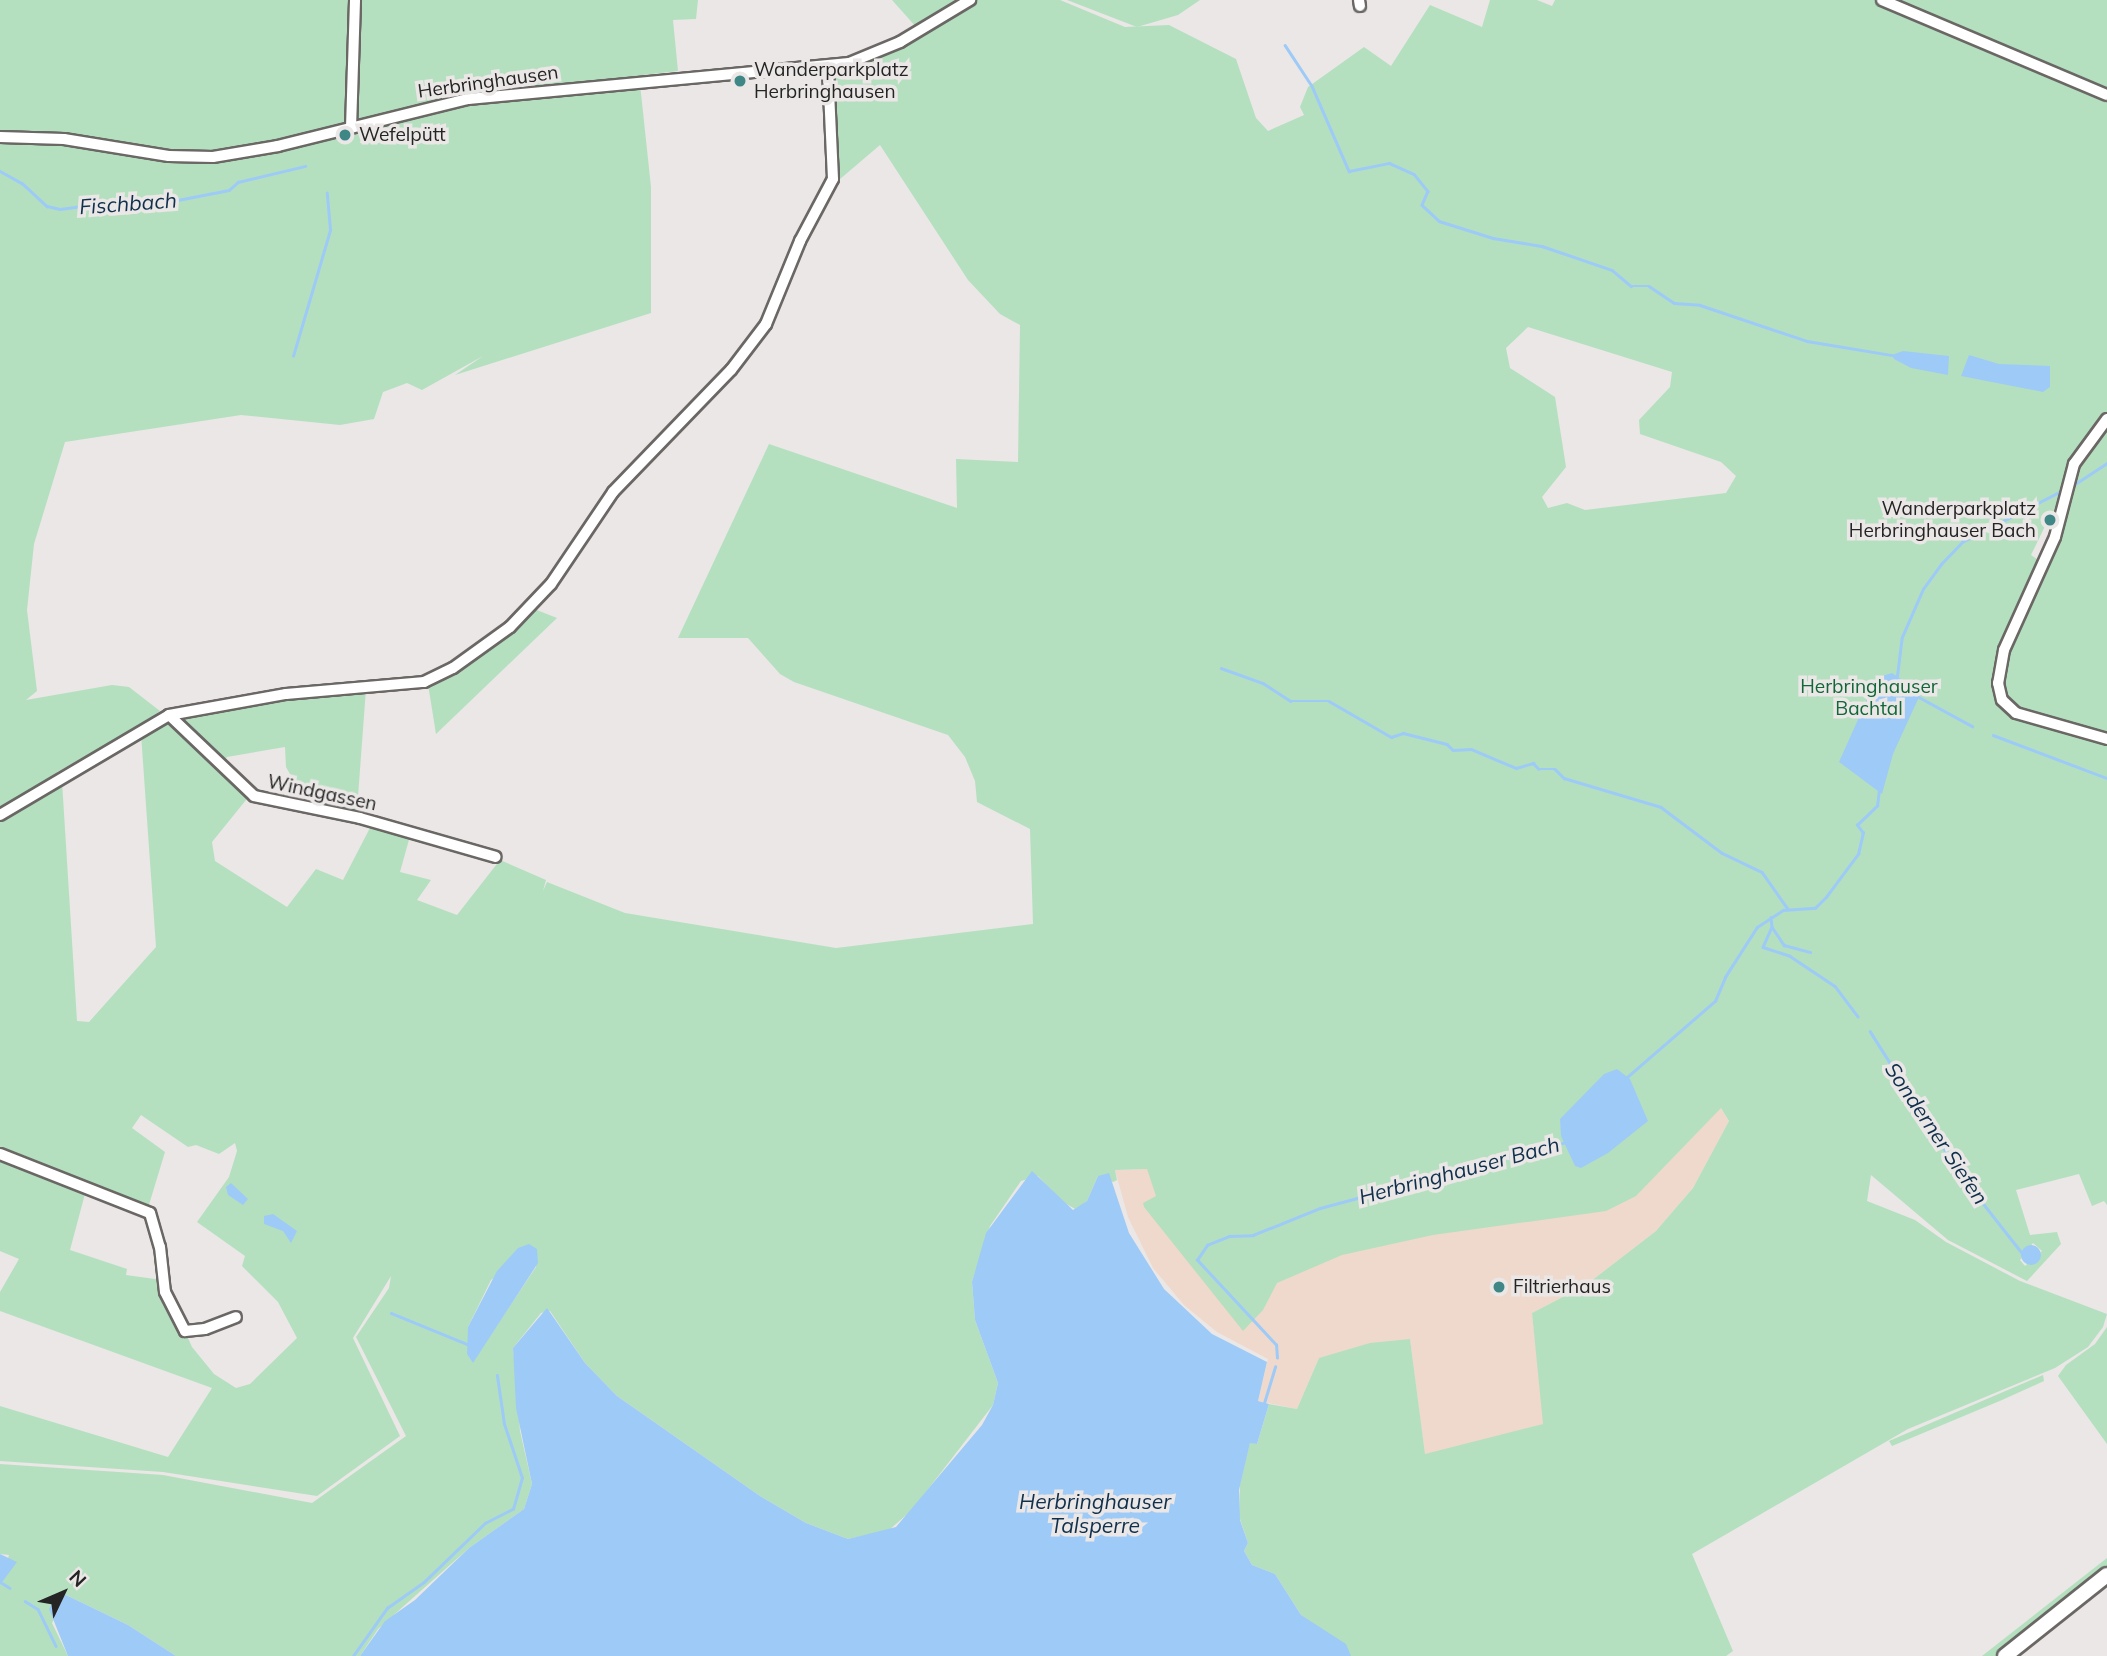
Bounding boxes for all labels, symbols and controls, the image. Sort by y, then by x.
place label: Wanderparkplatz Herbringhausen [754,59,909,103]
street label: Herbringhausen [416,61,560,103]
marker: Wanderparkplatz Herbringhausen [732,73,748,89]
place label: Wefelpütt [359,124,446,146]
marker: Wefelpütt [337,127,353,143]
water label: Fischbach [78,187,178,219]
place label: Wanderparkplatz Herbringhauser Bach [1849,498,2036,542]
marker: Wanderparkplatz Herbringhauser Bach [2042,512,2058,528]
park label: Herbringhauser Bachtal [1800,676,1938,720]
street label: Windgassen [265,770,379,816]
water label: Sonderner Siefen [1880,1057,1994,1209]
water label: Herbringhauser Bach [1356,1131,1562,1209]
place label: Filtrierhaus [1513,1276,1611,1298]
marker: Filtrierhaus [1491,1279,1507,1295]
water label: Herbringhauser Talsperre [1019,1488,1171,1538]
north arrow [28,1558,98,1628]
text: N [64,1565,92,1592]

